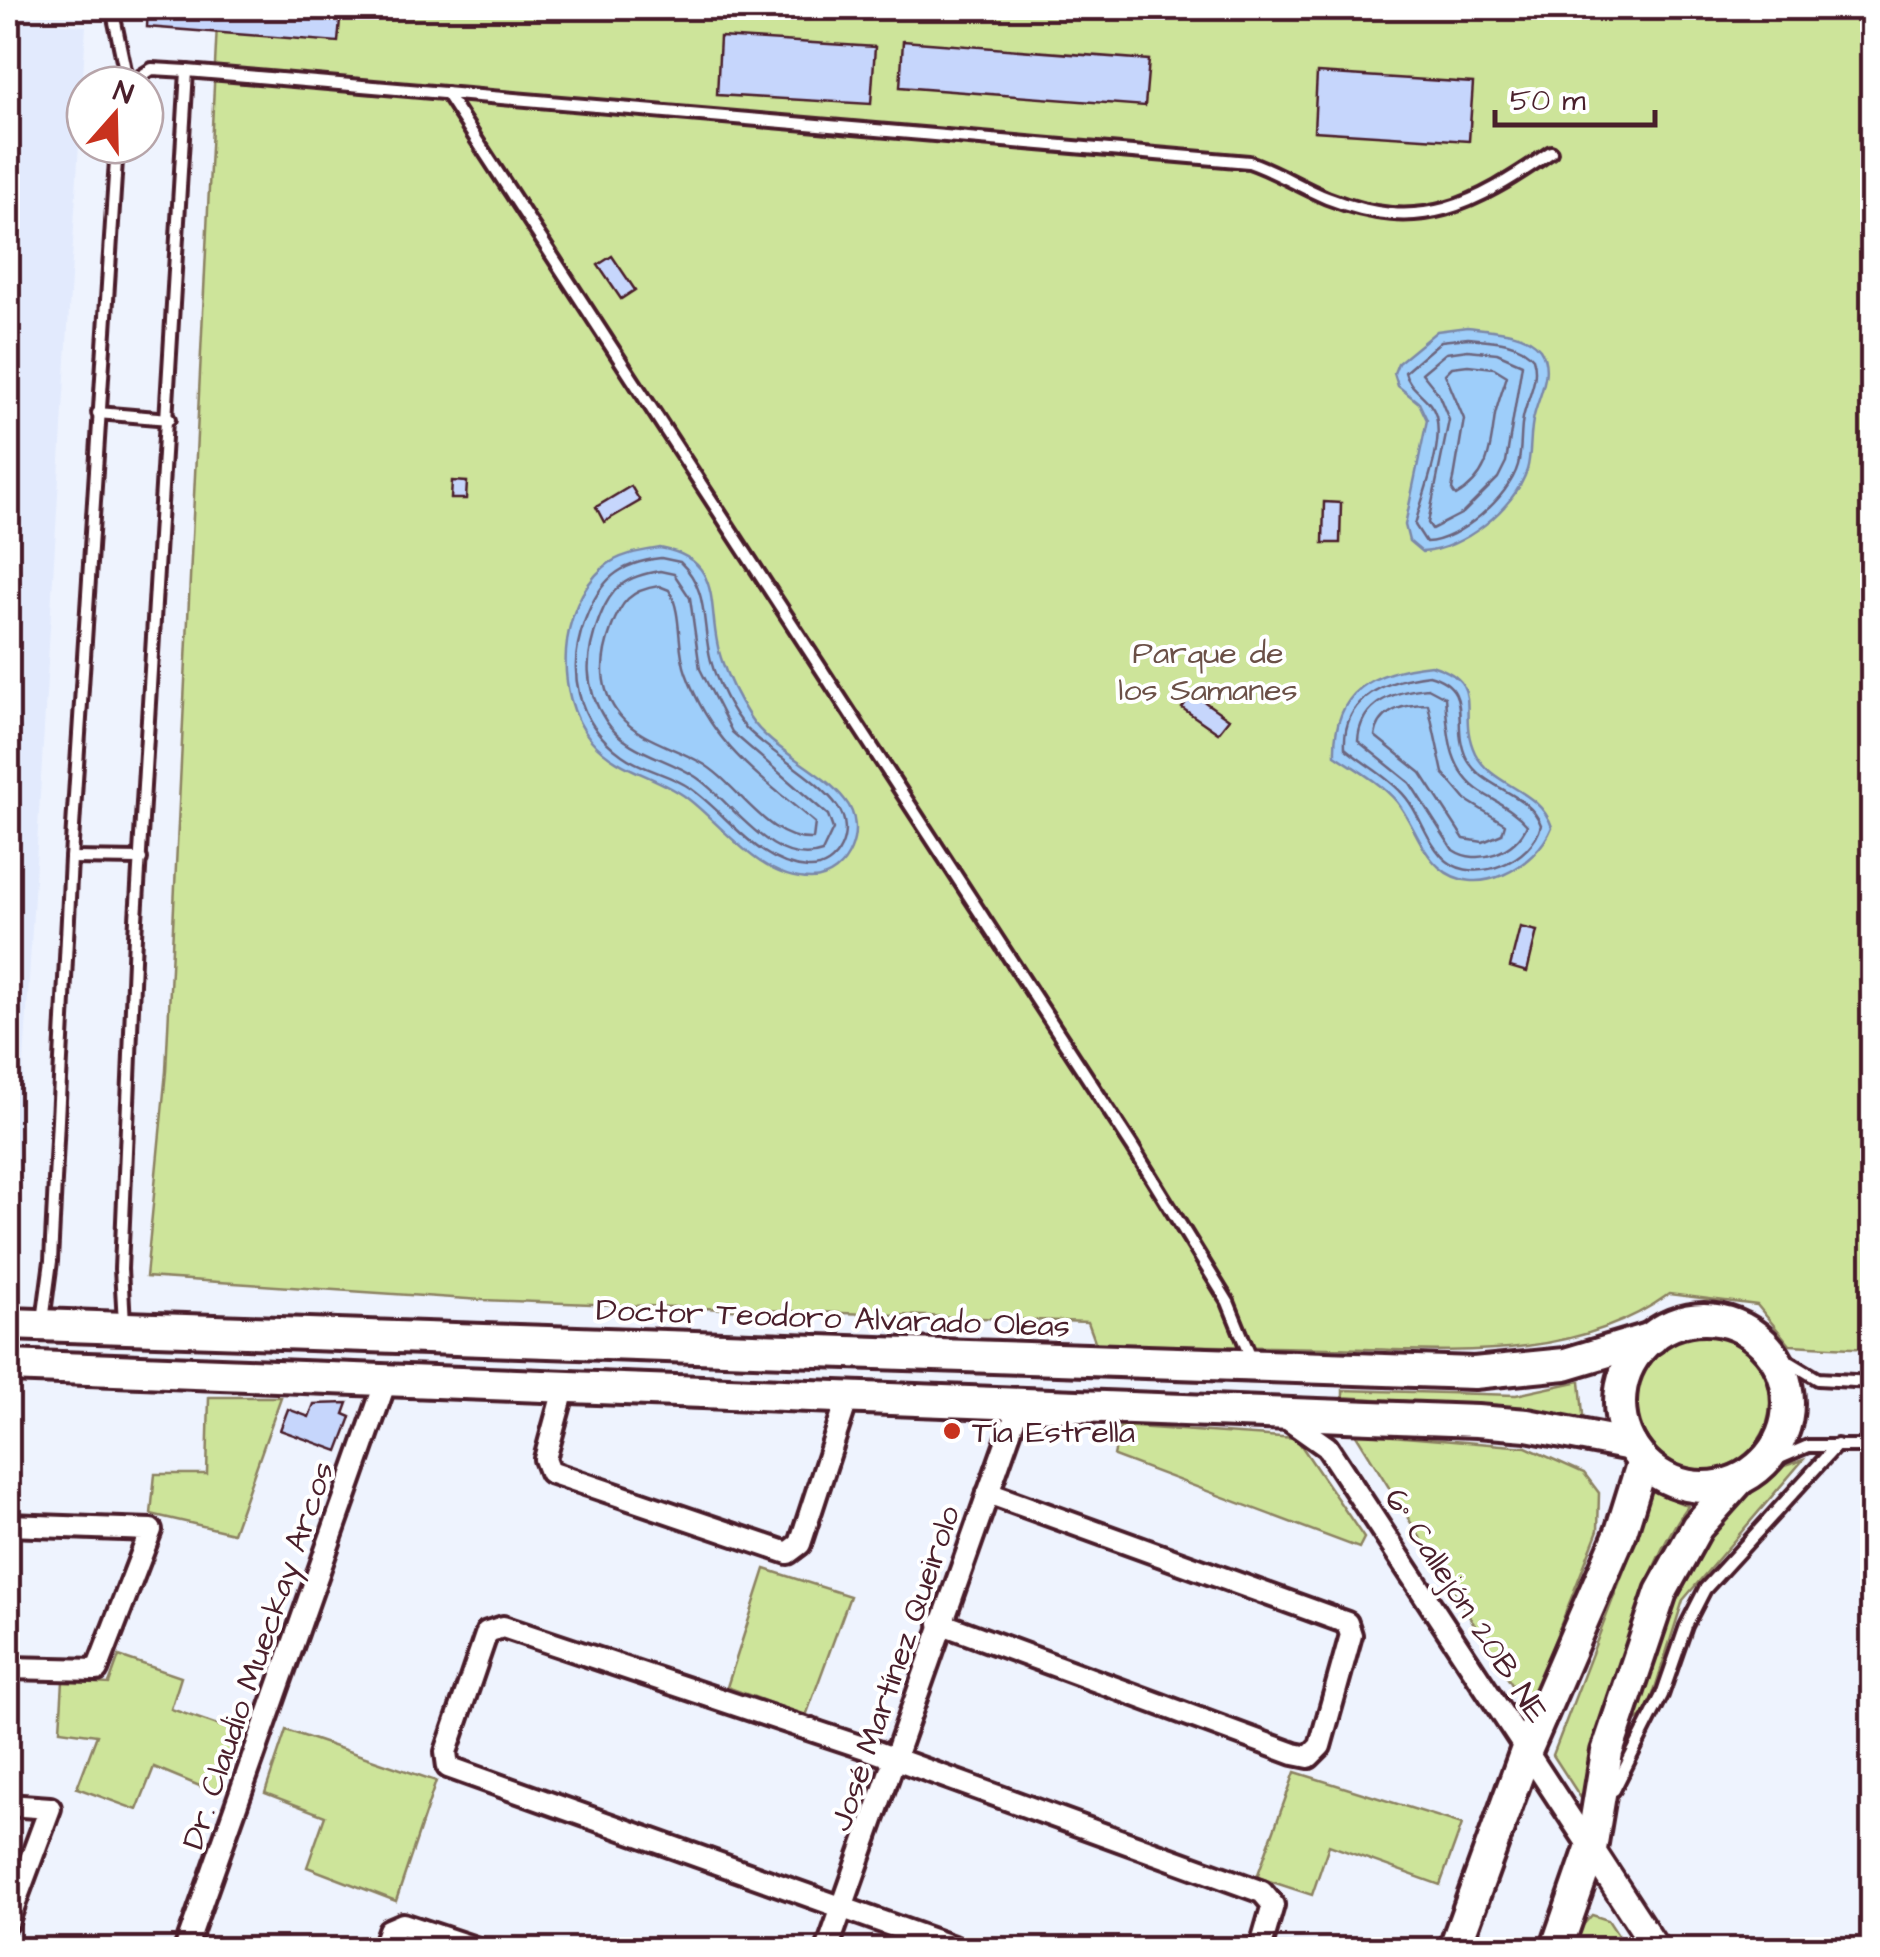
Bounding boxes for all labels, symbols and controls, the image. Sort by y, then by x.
north arrow [65,65,165,165]
scale bar [1495,65,1655,127]
text: N [108,72,138,114]
text: 50 m [1510,80,1586,122]
park label: Parque de los Samanes [1118,631,1298,713]
street label: Doctor Teodoro Alvarado Oleas [595,1288,1071,1349]
place label: Tía Estrella [972,1410,1135,1455]
marker: Tía Estrella [941,1420,963,1442]
street label: Dr. Claudio Mueckay Arcos [171,1456,346,1855]
street label: 6° Callejón 20B NE [1373,1480,1559,1732]
street label: José Martínez Queirolo [819,1500,972,1837]

